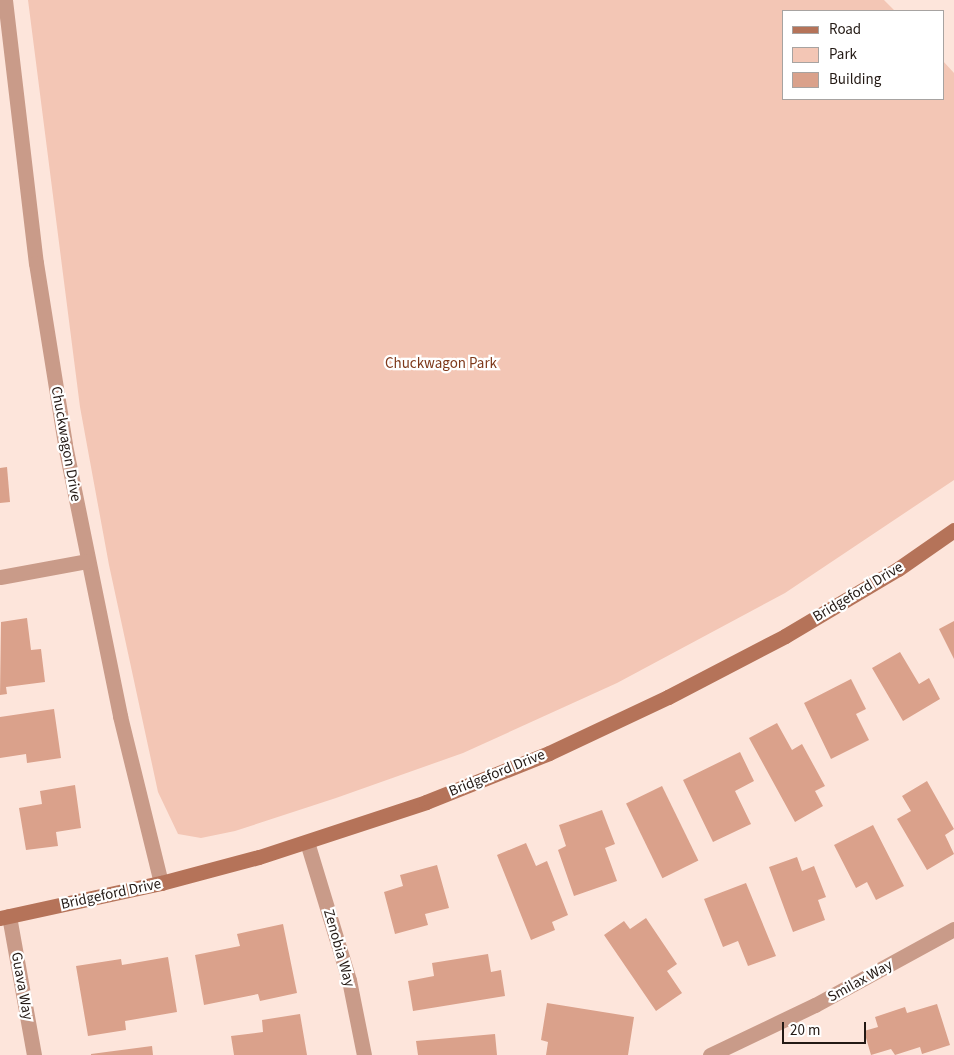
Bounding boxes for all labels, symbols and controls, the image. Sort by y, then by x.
legend [782,10,944,100]
text: Road [829,19,861,40]
text: Park [829,44,857,65]
text: Building [829,69,881,90]
park label: Chuckwagon Park [385,355,497,373]
street label: Chuckwagon Drive [47,385,85,503]
street label: Bridgeford Drive [810,558,906,626]
street label: Bridgeford Drive [446,746,548,800]
street label: Bridgeford Drive [59,875,163,913]
street label: Zenobia Way [319,907,359,989]
street label: Guava Way [7,951,37,1021]
street label: Smilax Way [824,956,896,1006]
scale bar [784,1012,868,1044]
text: 20 m [790,1020,820,1041]

